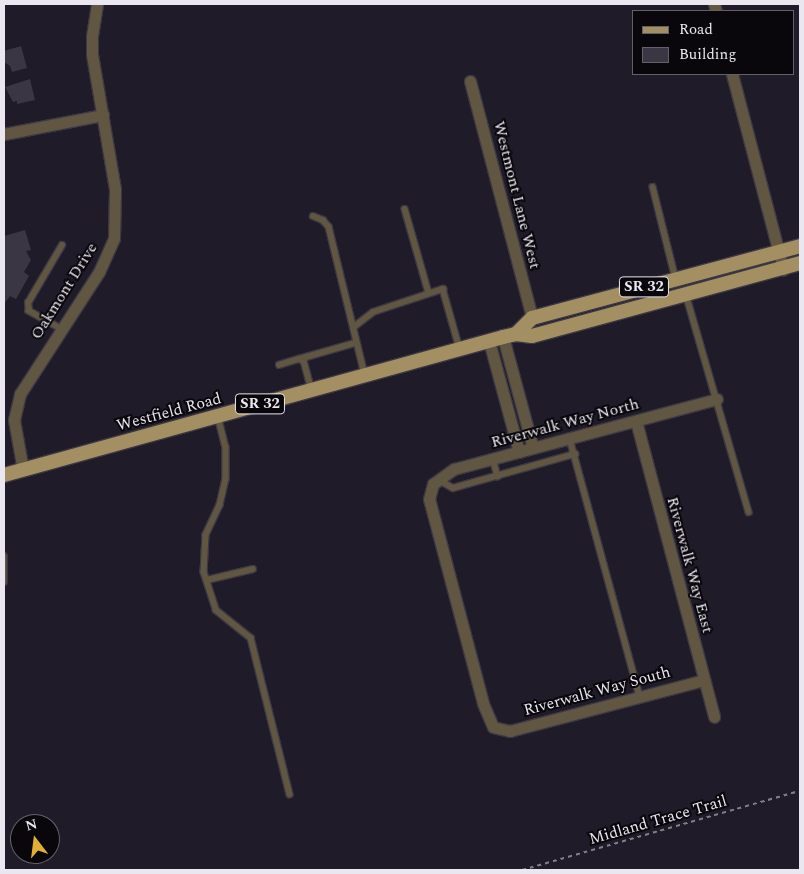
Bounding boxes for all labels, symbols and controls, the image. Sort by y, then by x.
legend [632,10,794,75]
text: Road [679,18,713,41]
text: Building [679,43,736,66]
street label: Westmont Lane West [489,119,545,271]
street label: Oakmont Drive [27,239,101,343]
road number: SR 32 [618,274,670,300]
street label: Westfield Road [115,389,223,435]
road number: SR 32 [234,392,286,416]
street label: Riverwalk Way North [489,394,641,452]
street label: Riverwalk Way East [663,495,717,635]
street label: Riverwalk Way South [522,662,672,720]
street label: Midland Trace Trail [587,791,729,849]
text: N [23,813,39,837]
north arrow [10,814,60,864]

